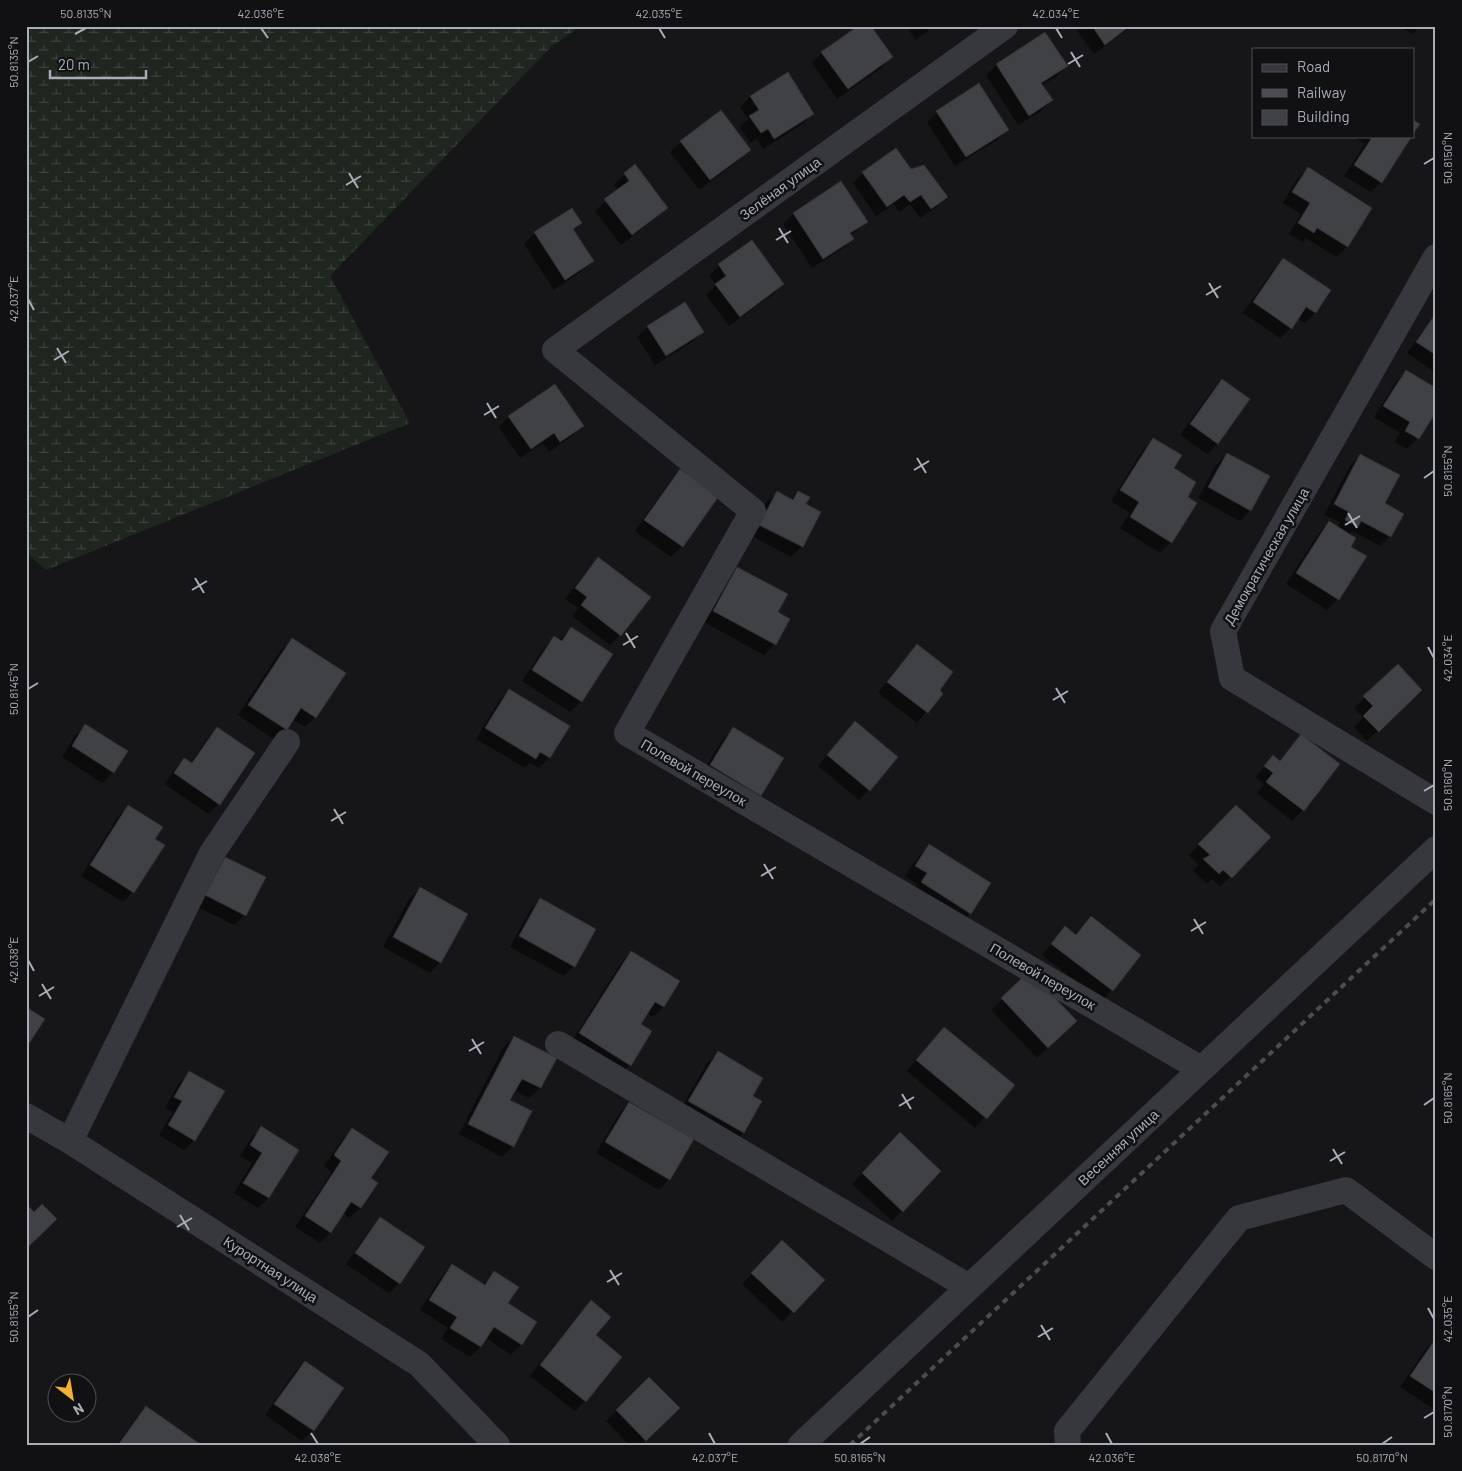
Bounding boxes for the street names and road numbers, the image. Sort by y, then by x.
street label: Зелёная улица [736,153,824,223]
street label: Демократическая улица [1220,484,1312,628]
street label: Полевой переулок [638,735,750,810]
street label: Полевой переулок [987,939,1099,1014]
street label: Весенняя улица [1074,1105,1162,1189]
street label: Курортная улица [221,1232,321,1306]

